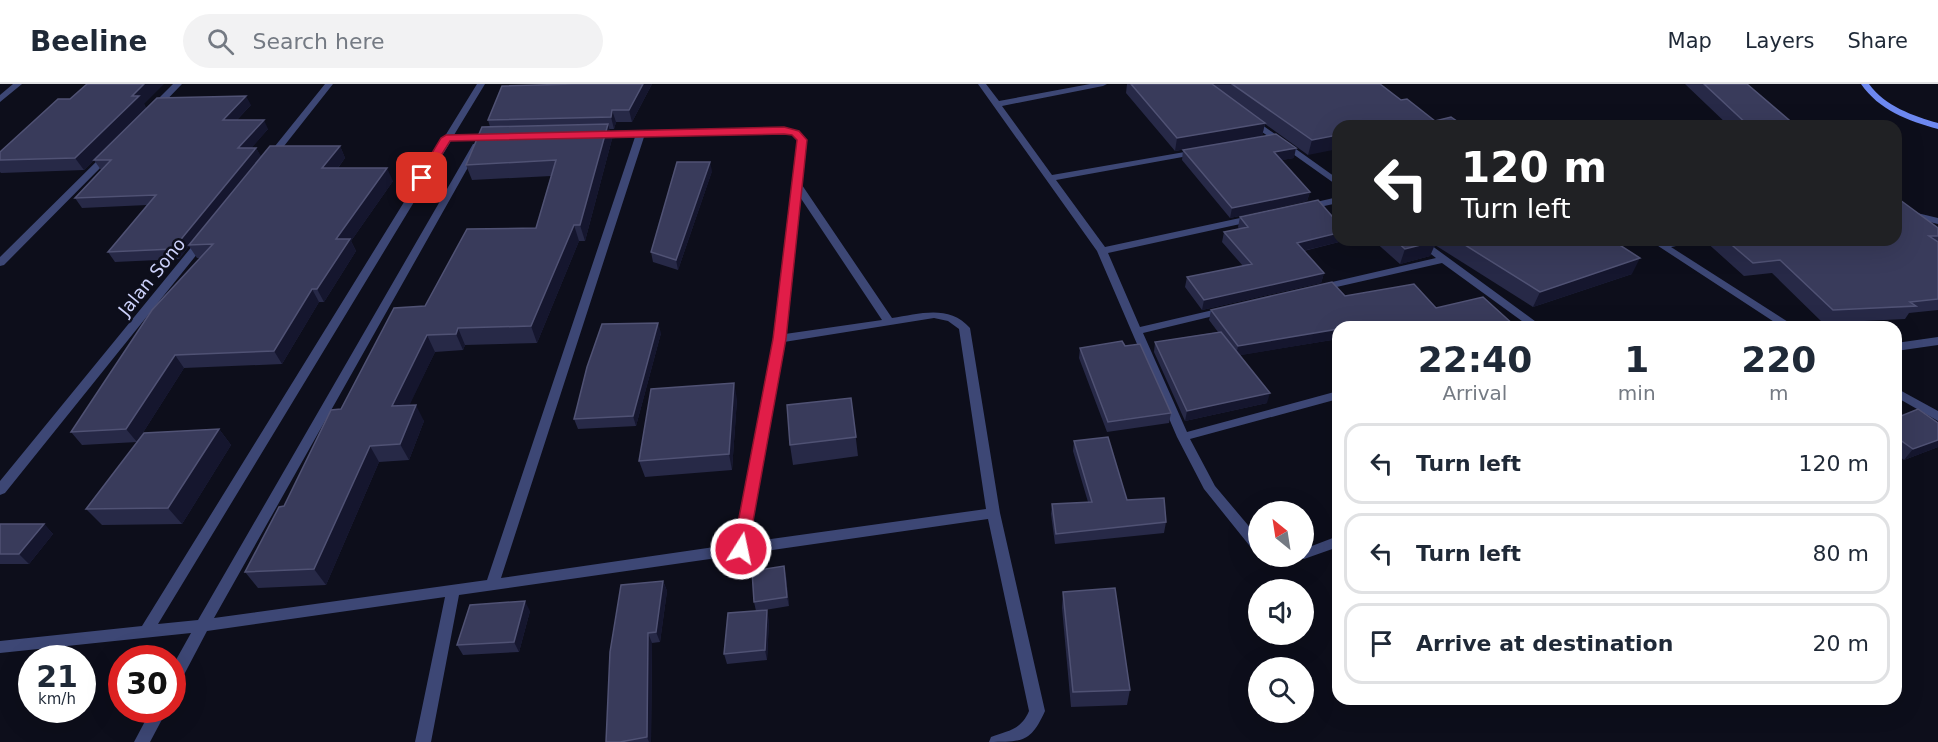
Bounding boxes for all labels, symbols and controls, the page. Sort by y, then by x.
search box [183,14,603,68]
text: Beeline [30,25,147,58]
icon: search [204,25,237,58]
text: Search here [252,29,385,54]
text: Map [1668,29,1712,53]
text: Layers [1745,29,1814,53]
text: Share [1847,29,1908,53]
text: 120 m [1461,143,1607,192]
icon: left [1362,144,1440,222]
pin [396,152,447,203]
icon: arrive [405,161,438,194]
text: Turn left [1461,193,1571,224]
street label: Jalan Sono [113,233,189,321]
text: 22:40 [1418,339,1532,380]
text: 1 [1624,339,1649,380]
text: 220 [1741,339,1816,380]
text: Arrival [1442,381,1507,405]
text: min [1618,381,1656,405]
text: m [1769,381,1789,405]
icon: left [1365,447,1398,480]
text: Turn left [1416,451,1521,476]
text: 120 m [1799,451,1869,476]
north arrow [1248,501,1314,567]
map controls [1248,501,1314,723]
position arrow [709,517,773,581]
icon: left [1365,537,1398,570]
text: Turn left [1416,541,1521,566]
text: 80 m [1813,541,1869,566]
button: sound [1248,579,1314,645]
icon: arrive [1365,627,1398,660]
text: Arrive at destination [1416,631,1673,656]
text: 20 m [1813,631,1869,656]
speed limit sign: 30 [108,645,186,723]
button: search [1248,657,1314,723]
text: 21 [36,659,78,694]
text: km/h [38,690,76,708]

